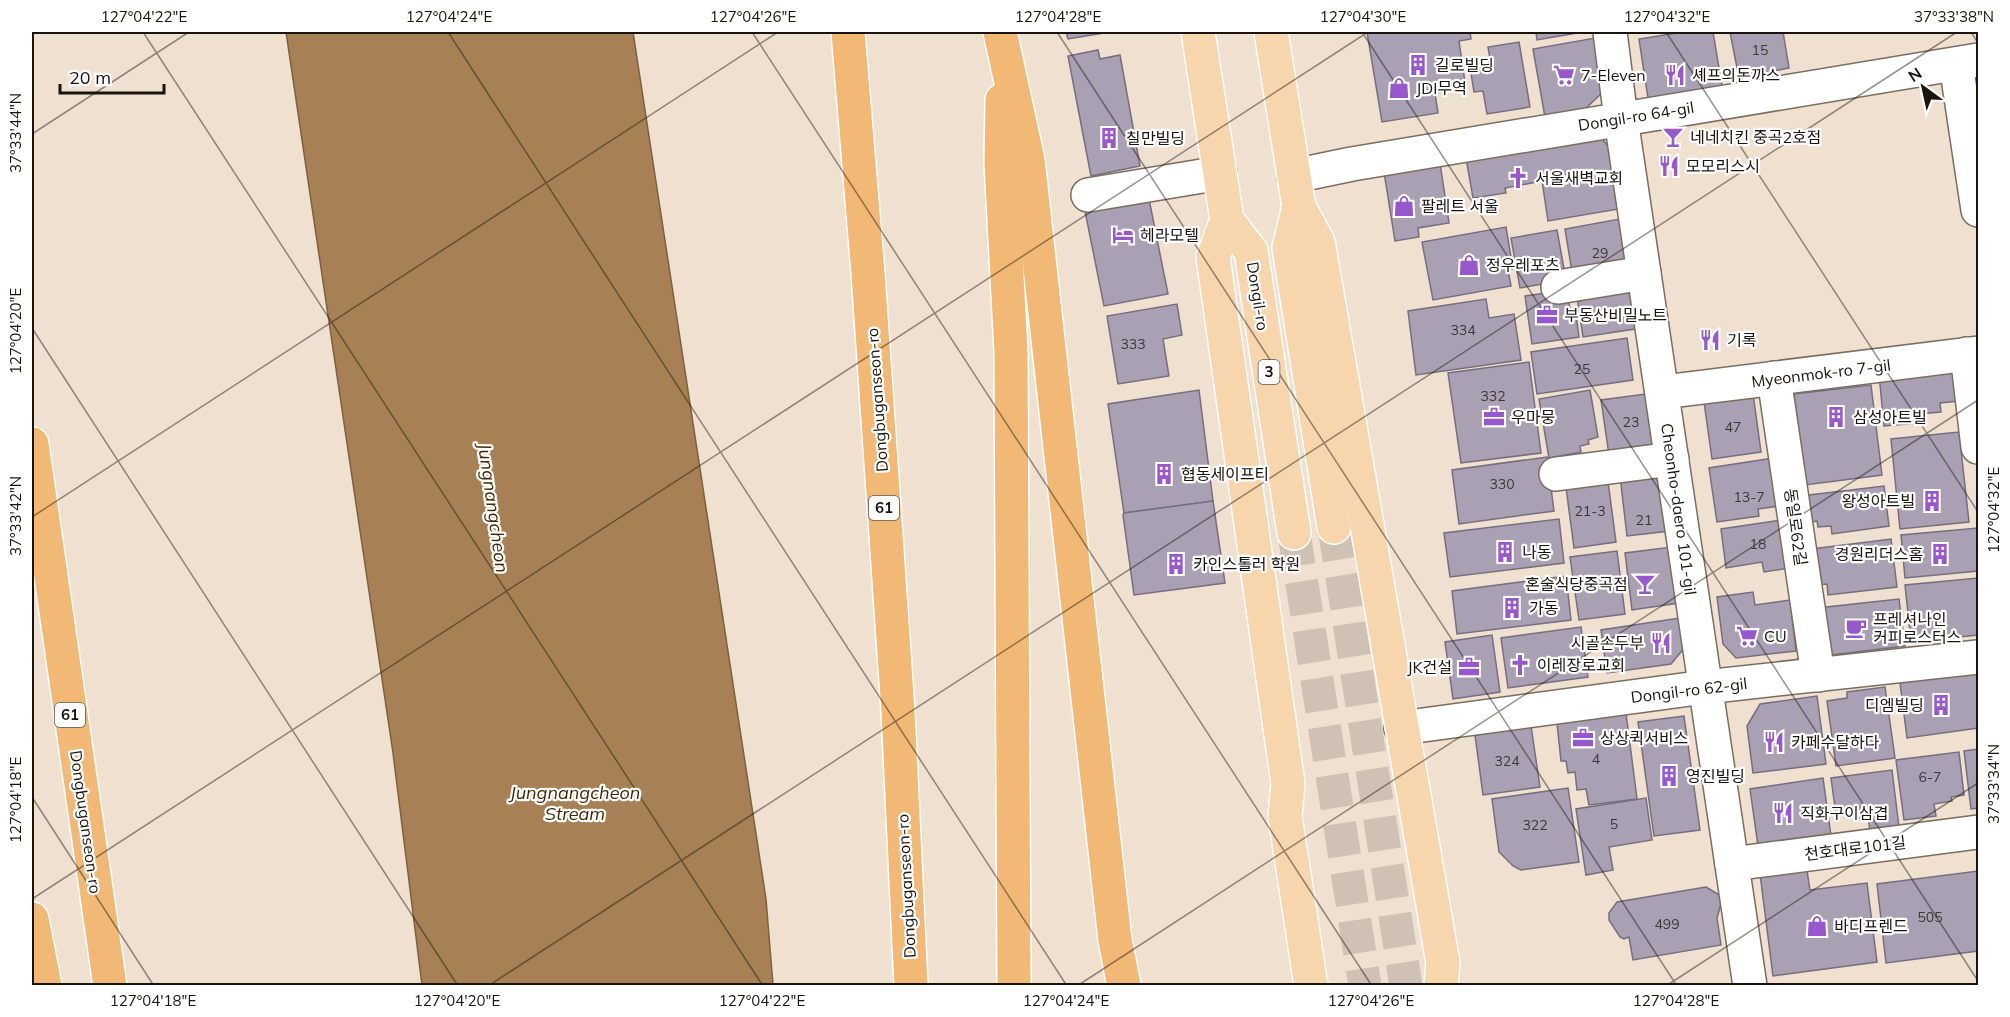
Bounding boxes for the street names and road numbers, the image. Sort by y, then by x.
street label: Dongil-ro 64-gil [1577,97,1695,135]
street label: Dongil-ro [1243,260,1273,332]
street label: Dongbuganseon-ro [862,327,892,473]
street label: Myeonmok-ro 7-gil [1750,355,1892,391]
road number: 3 [1258,360,1280,384]
street label: Cheonho-daero 101-gil [1657,422,1701,596]
street label: 동일로62길 [1781,487,1811,567]
road number: 61 [869,496,899,520]
street label: Dongil-ro 62-gil [1630,673,1748,707]
road number: 61 [55,703,85,727]
street label: Dongbuganseon-ro [66,749,106,895]
street label: Dongbuganseon-ro [892,813,920,959]
street label: 천호대로101길 [1803,832,1907,864]

